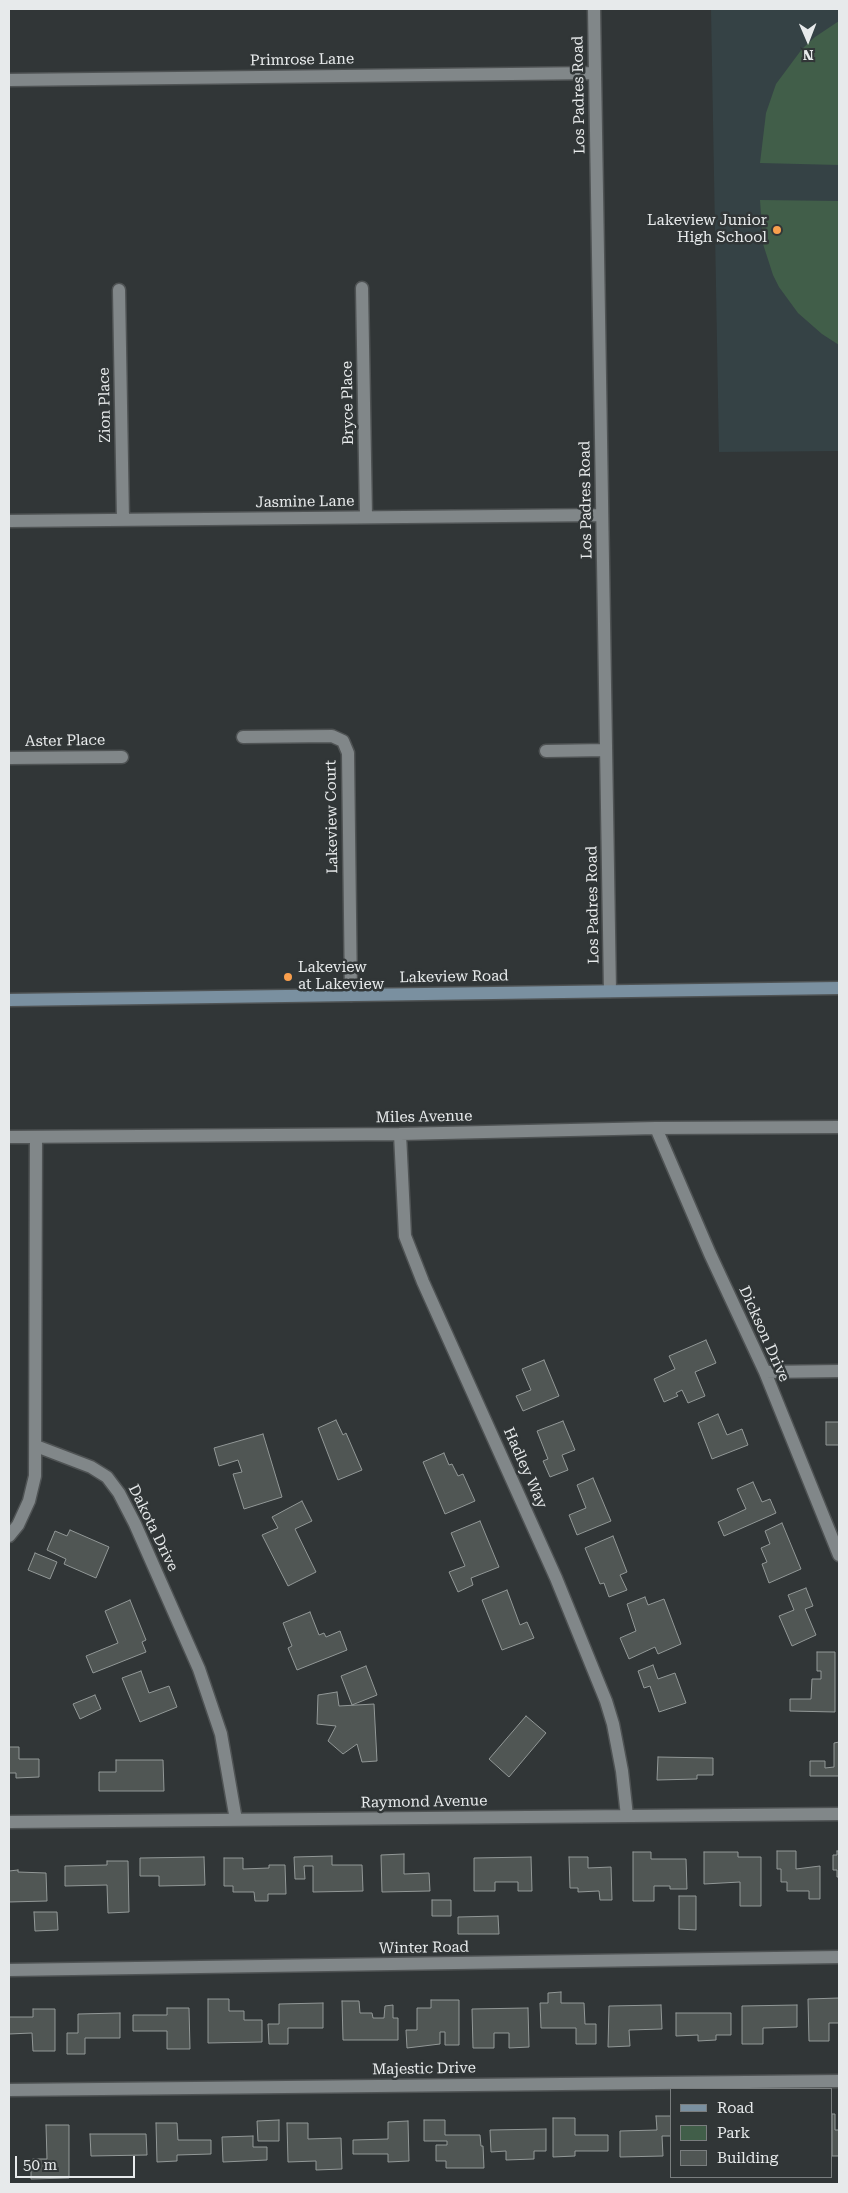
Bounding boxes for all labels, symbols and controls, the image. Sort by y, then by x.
north arrow [783,15,833,65]
street label: Los Padres Road [569,36,589,154]
text: N [803,47,814,63]
street label: Primrose Lane [250,50,354,70]
place label: Lakeview Junior High School [647,212,767,247]
marker: Lakeview Junior High School [771,224,783,236]
street label: Bryce Place [338,361,358,445]
street label: Zion Place [95,367,115,443]
street label: Los Padres Road [576,441,596,559]
street label: Jasmine Lane [255,492,355,512]
street label: Aster Place [25,731,105,751]
street label: Lakeview Court [322,760,342,874]
street label: Los Padres Road [583,846,603,964]
place label: Lakeview at Lakeview [298,959,384,994]
street label: Lakeview Road [399,967,509,987]
marker: Lakeview at Lakeview [282,971,294,983]
street label: Miles Avenue [376,1107,472,1127]
street label: Dickson Drive [735,1283,793,1385]
street label: Hadley Way [499,1425,551,1511]
street label: Dakota Drive [124,1482,182,1574]
street label: Raymond Avenue [361,1792,487,1812]
street label: Winter Road [379,1938,469,1958]
street label: Majestic Drive [372,2059,476,2079]
legend [670,2088,833,2178]
text: Road [717,2099,754,2117]
text: Park [717,2124,750,2142]
scale bar [18,2146,138,2178]
text: Building [717,2149,778,2167]
text: 50 m [23,2156,57,2174]

